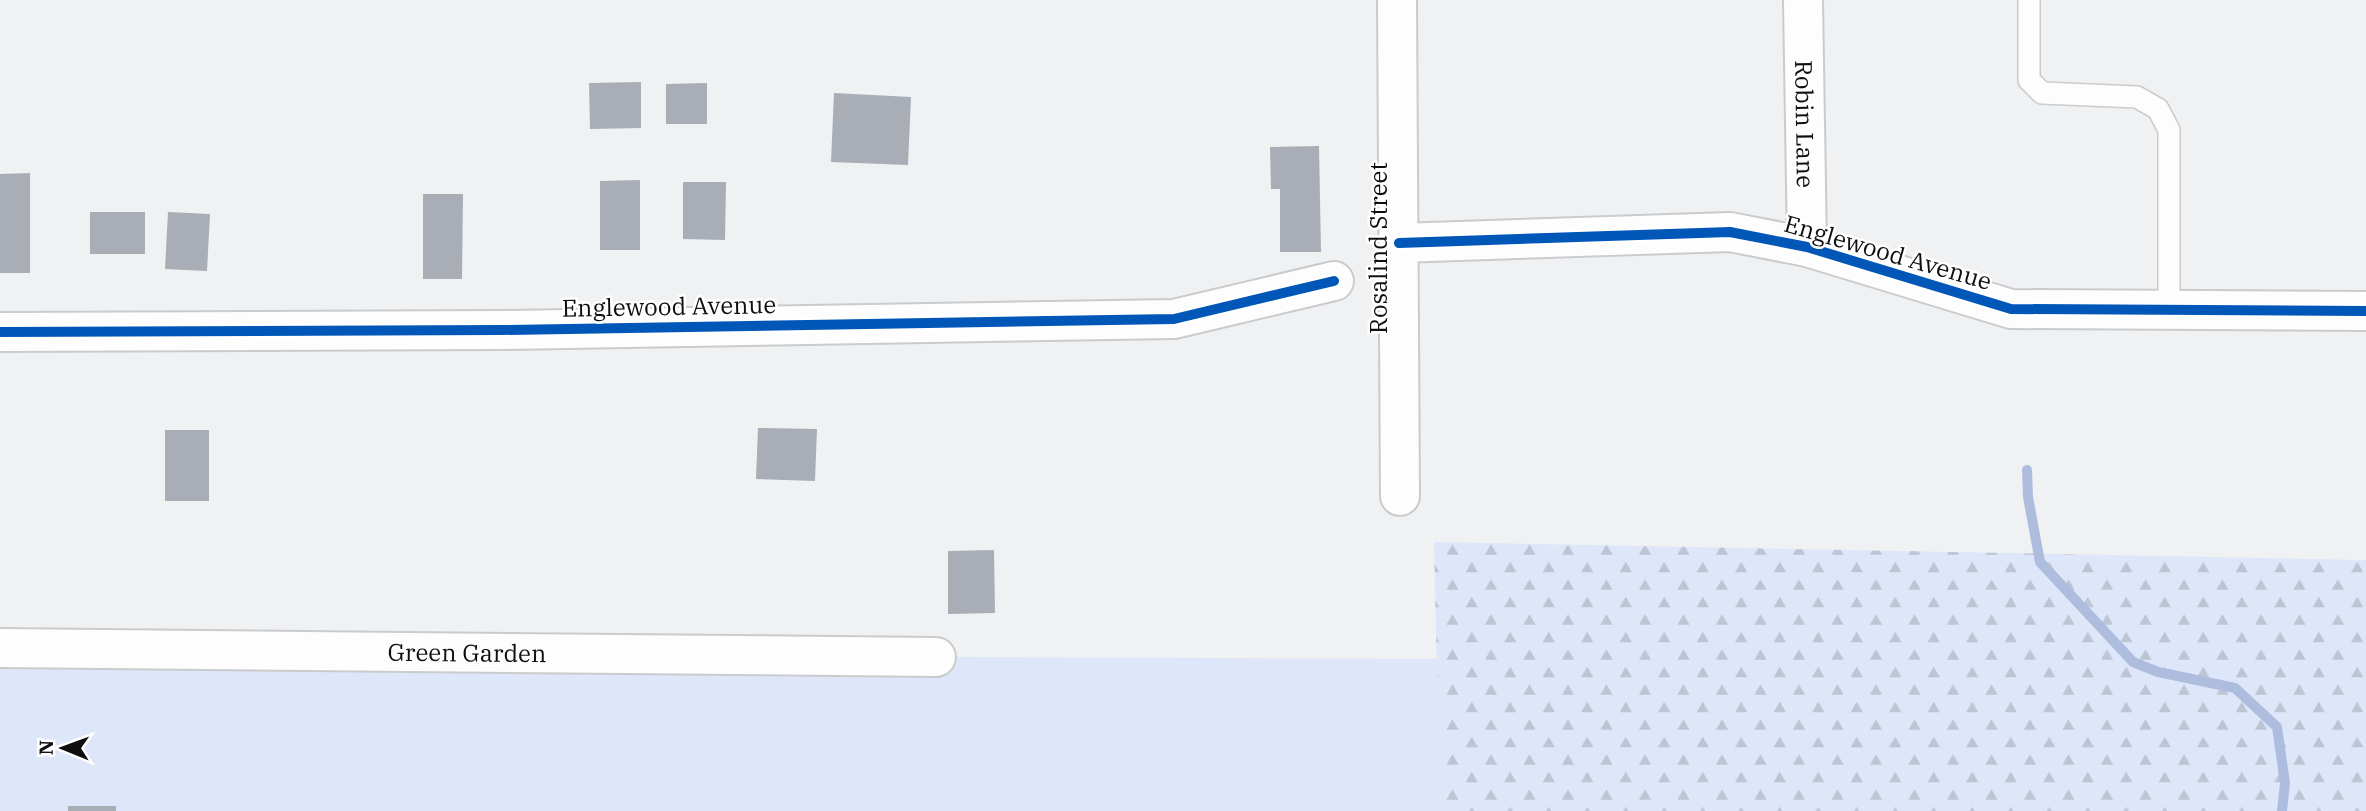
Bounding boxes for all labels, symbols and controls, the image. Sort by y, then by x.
street label: Robin Lane [1788,60,1822,188]
street label: Rosalind Street [1362,162,1394,334]
street label: Englewood Avenue [1781,207,1995,297]
street label: Englewood Avenue [562,288,776,324]
street label: Green Garden [387,636,546,669]
north arrow [28,713,98,783]
text: N [34,740,58,755]

